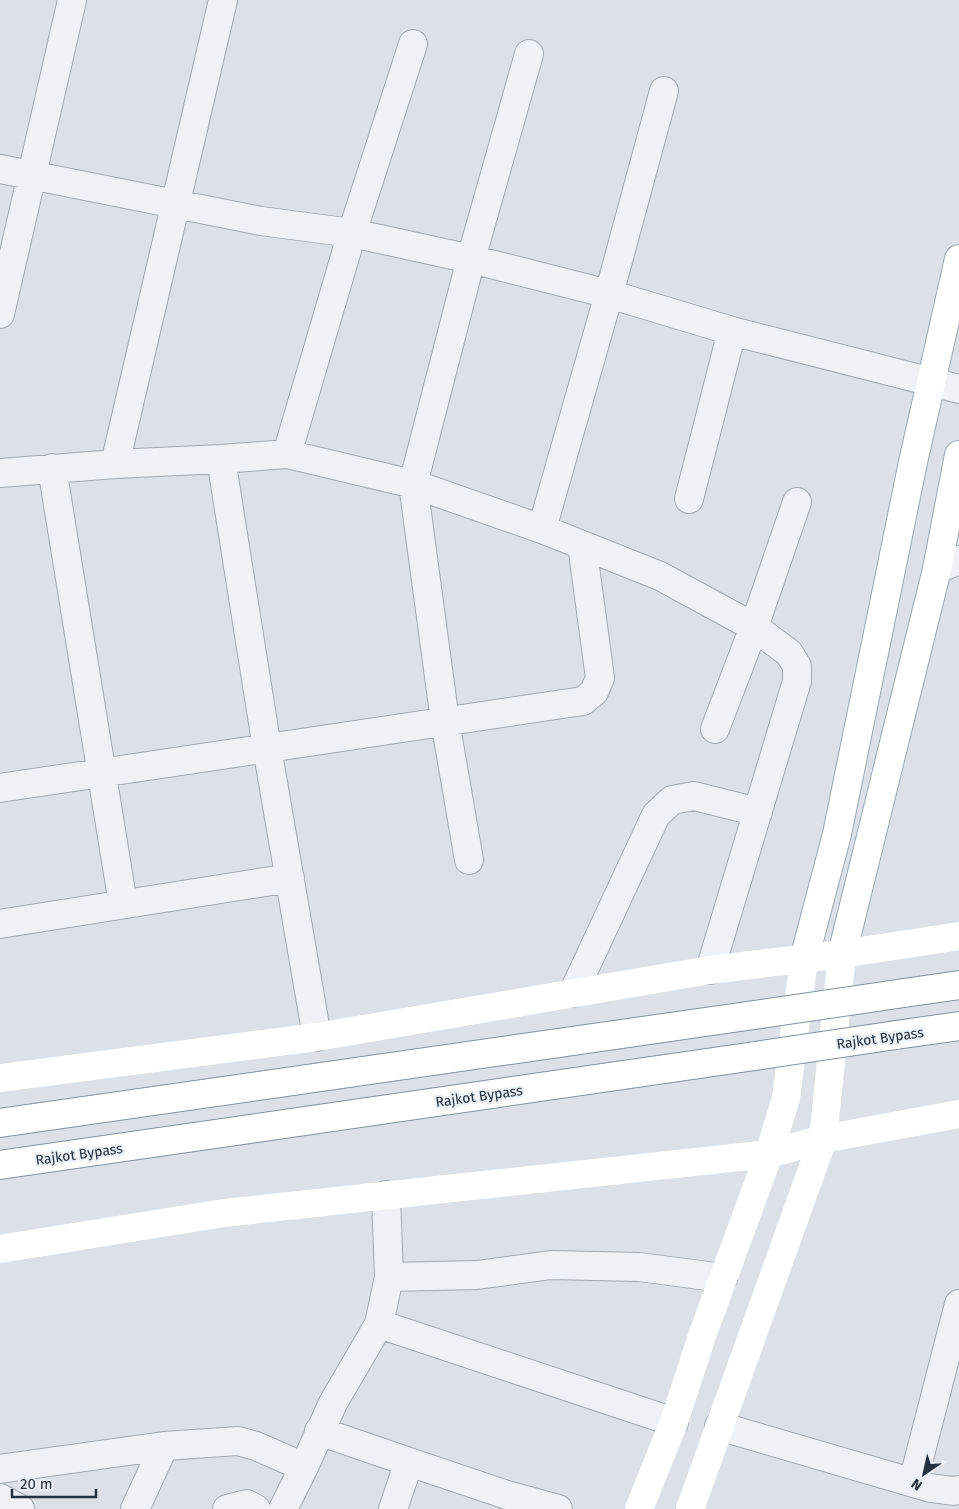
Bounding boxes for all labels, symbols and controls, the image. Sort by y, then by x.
street label: Rajkot Bypass [835,1024,925,1053]
street label: Rajkot Bypass [434,1082,524,1111]
street label: Rajkot Bypass [34,1140,124,1169]
north arrow [899,1449,949,1499]
scale bar [12,1466,96,1498]
text: 20 m [20,1475,53,1493]
text: N [908,1475,926,1494]

